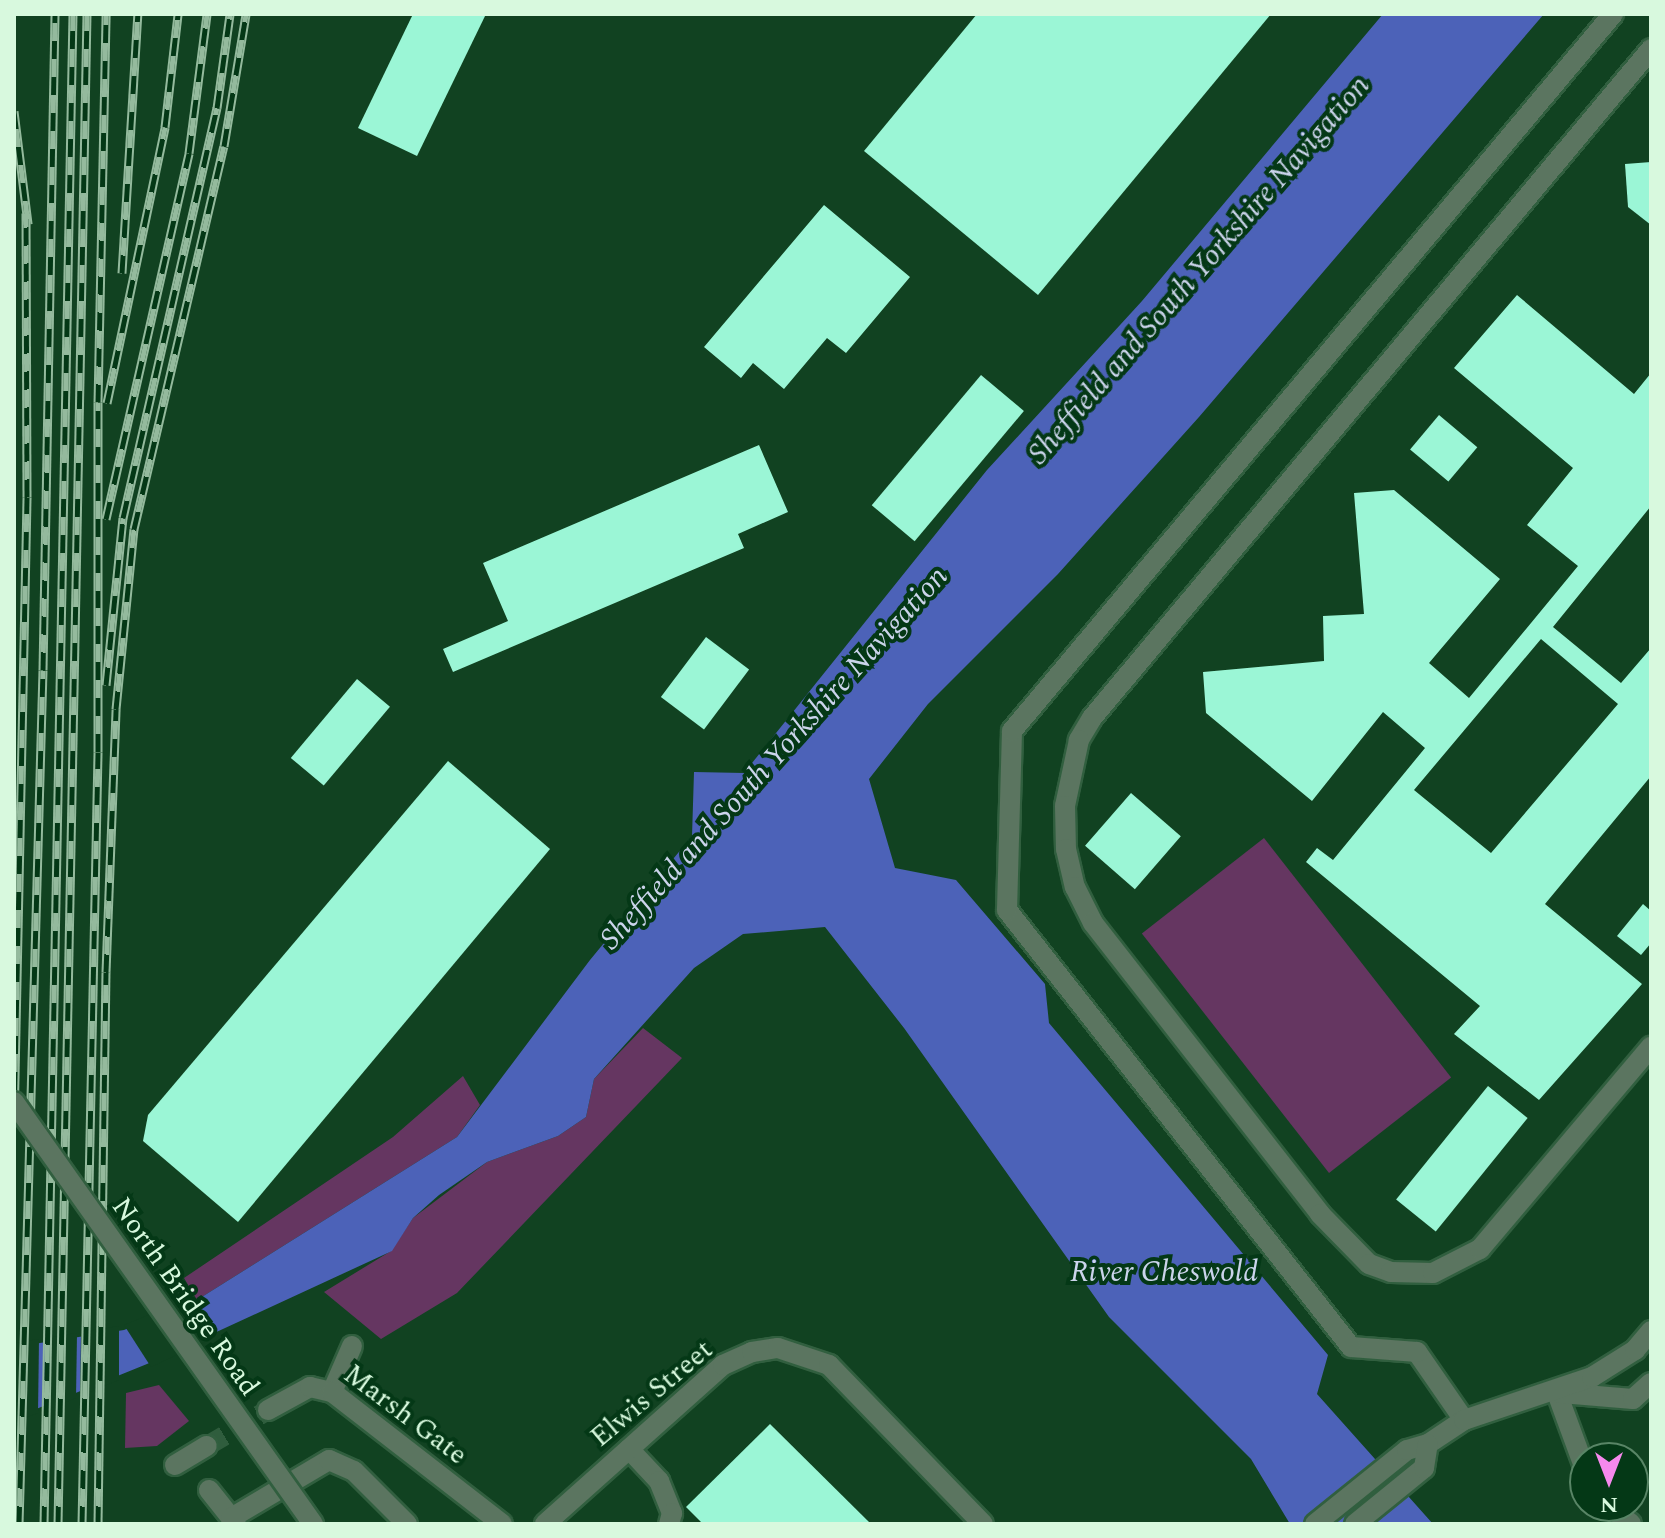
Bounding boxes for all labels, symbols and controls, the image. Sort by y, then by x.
water label: Sheffield and South Yorkshire Navigation [1020,68,1378,472]
water label: Sheffield and South Yorkshire Navigation [592,559,956,957]
street label: North Bridge Road [104,1191,266,1403]
water label: River Cheswold [1070,1254,1258,1290]
street label: Elwis Street [584,1333,720,1455]
street label: Marsh Gate [337,1358,473,1472]
north arrow [1569,1442,1649,1522]
text: N [1600,1488,1618,1521]

